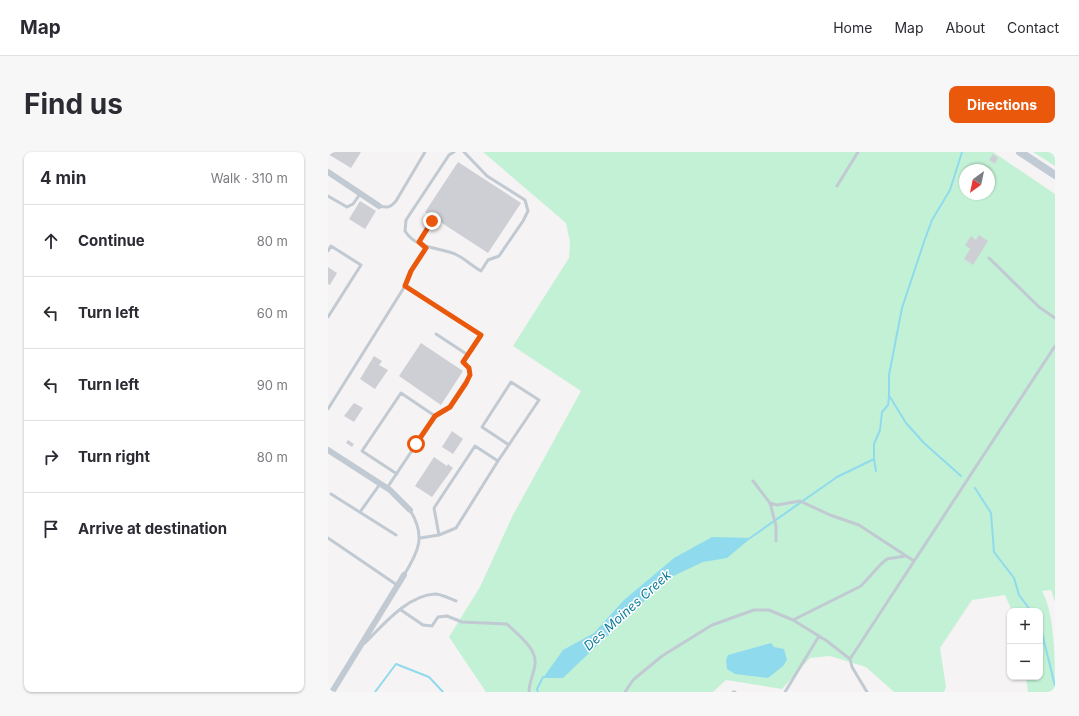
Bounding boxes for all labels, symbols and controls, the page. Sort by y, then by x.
text: Map [20,16,61,39]
text: Home [833,19,872,36]
text: Map [894,19,924,36]
text: About [946,19,985,36]
text: Contact [1007,19,1059,36]
button: Directions [949,86,1055,123]
text: Find us [24,87,123,121]
north arrow [959,164,995,200]
text: 4 min [40,168,86,188]
text: Walk · 310 m [211,170,288,186]
route end [423,212,441,230]
icon: ahead [40,230,62,252]
text: Continue [78,231,145,250]
text: 80 m [257,233,288,249]
icon: left [40,302,62,324]
text: Turn left [78,303,139,322]
text: 60 m [257,305,288,321]
icon: left [40,374,62,396]
text: Turn left [78,375,139,394]
text: 90 m [257,377,288,393]
route start [407,435,425,453]
icon: right [40,446,62,468]
text: Turn right [78,447,150,466]
text: 80 m [257,449,288,465]
icon: arrive [40,518,62,540]
text: Arrive at destination [78,519,227,538]
water label: Des Moines Creek [580,566,675,653]
map controls [1007,608,1043,680]
button: + [1007,608,1043,644]
button: − [1007,644,1043,680]

